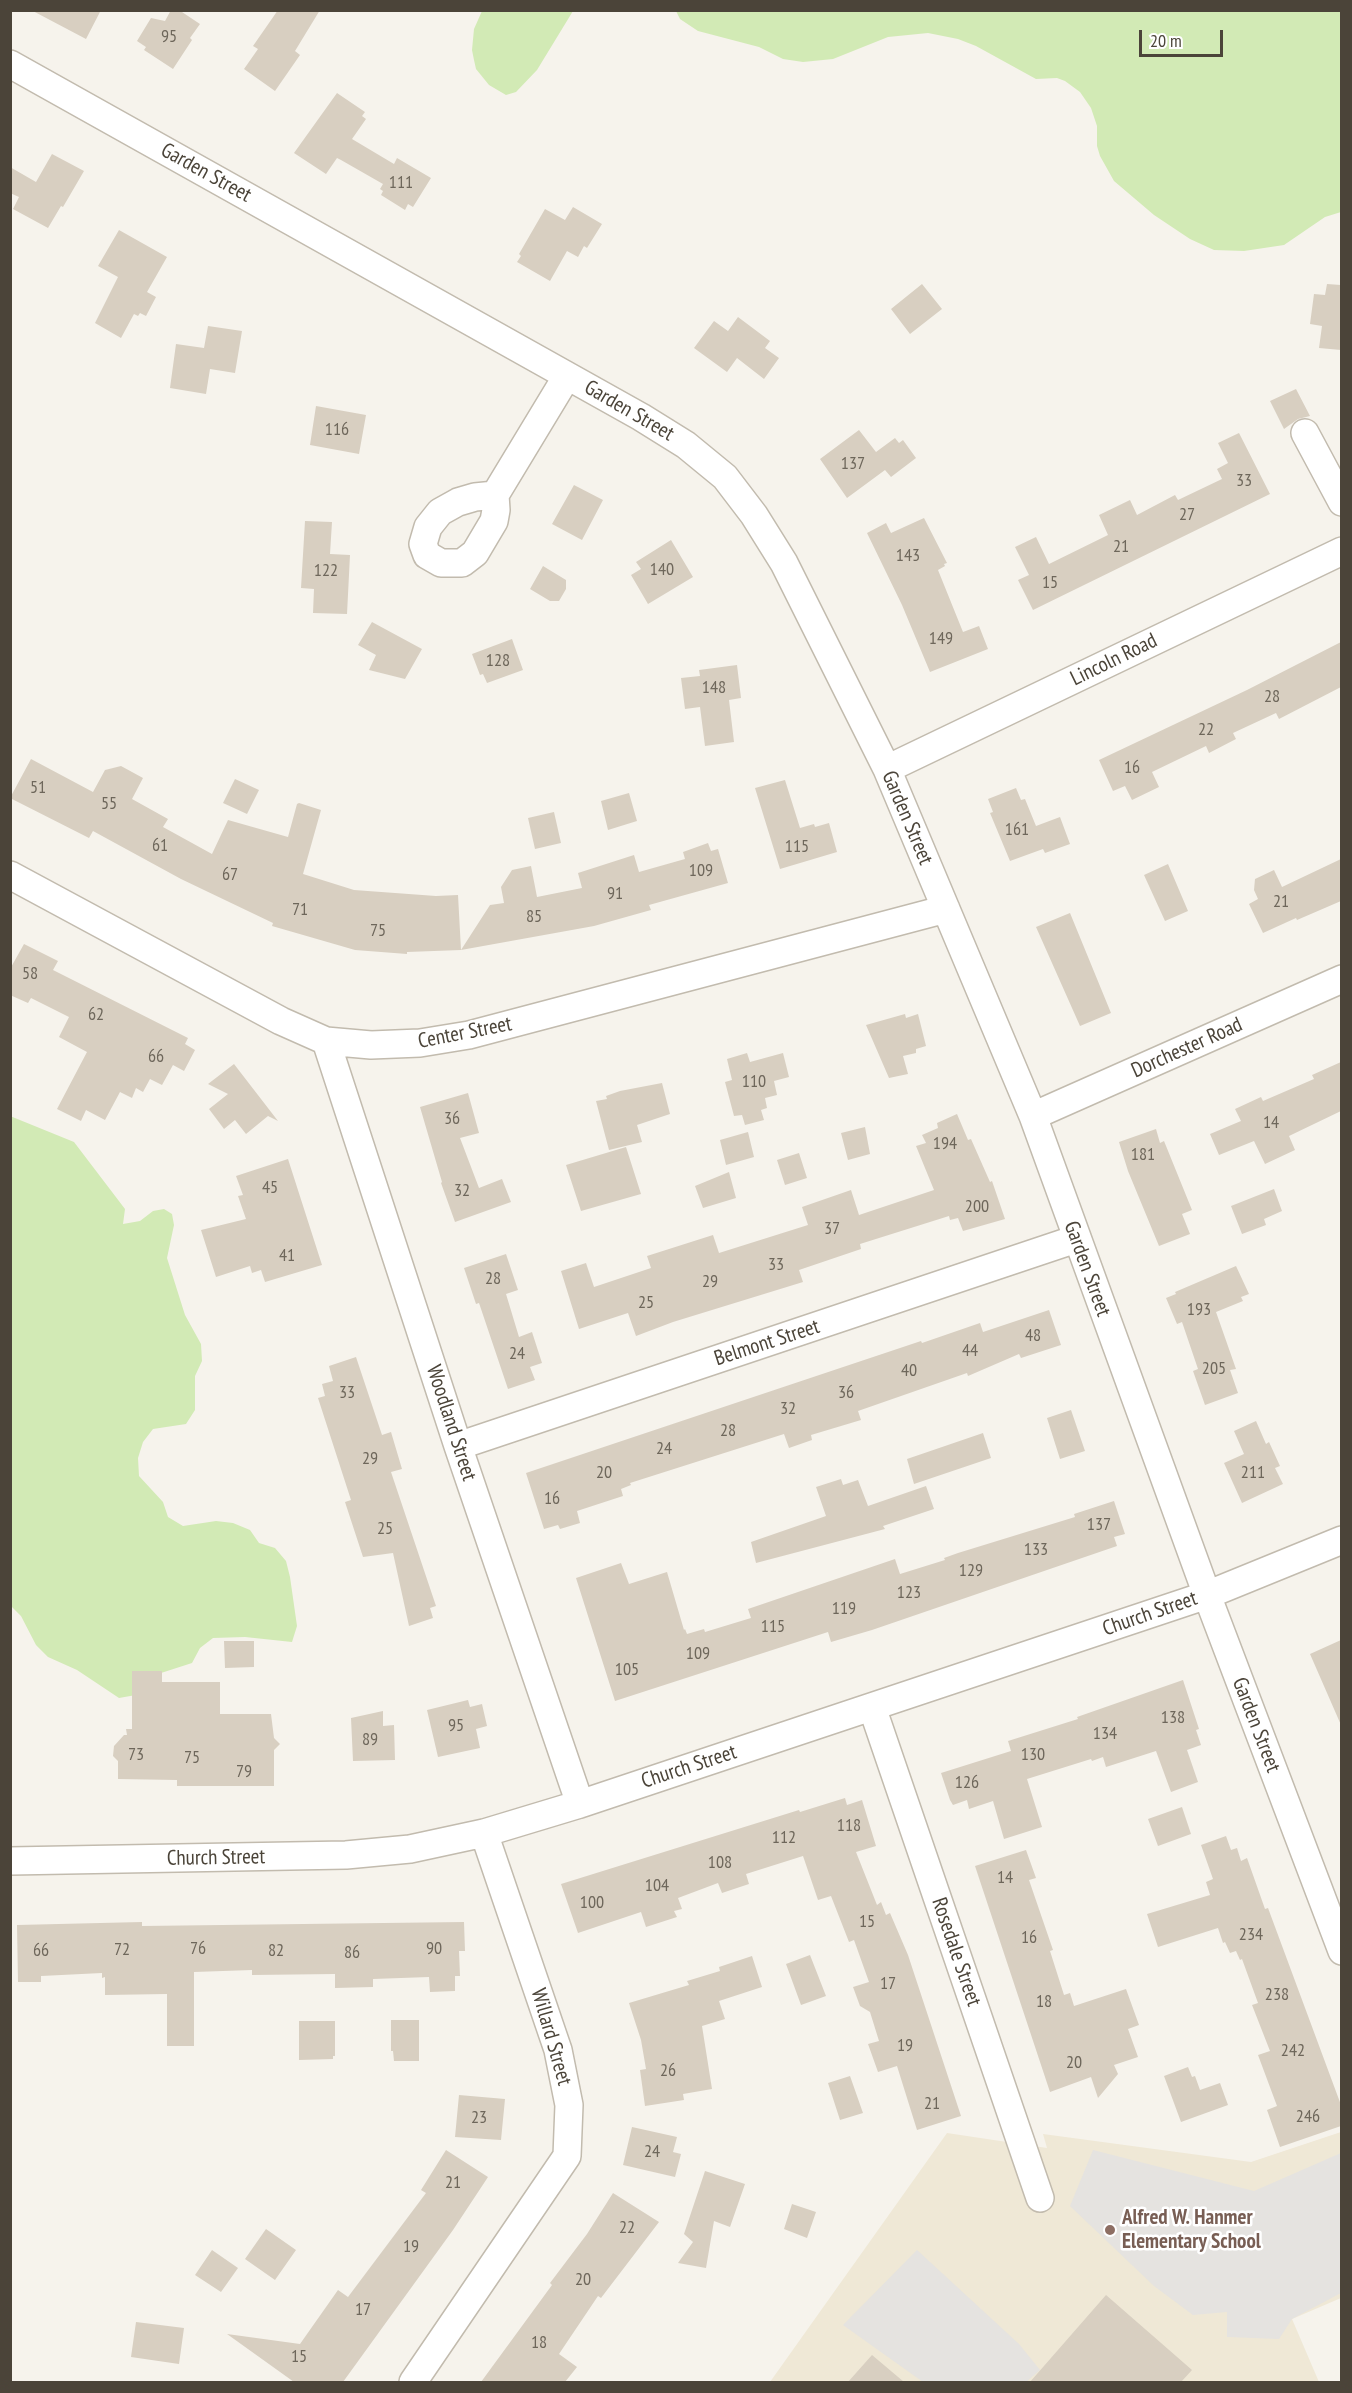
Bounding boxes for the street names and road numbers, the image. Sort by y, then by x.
street label: Garden Street [156,138,256,208]
street label: Garden Street [580,375,678,447]
street label: Lincoln Road [1067,628,1161,692]
street label: Garden Street [876,767,938,869]
street label: Center Street [416,1012,514,1054]
street label: Dorchester Road [1128,1012,1246,1084]
street label: Garden Street [1058,1218,1116,1320]
street label: Belmont Street [711,1314,823,1372]
street label: Woodland Street [420,1362,482,1484]
street label: Church Street [1099,1586,1201,1642]
street label: Garden Street [1226,1674,1286,1776]
street label: Church Street [638,1740,740,1794]
street label: Church Street [167,1845,265,1871]
street label: Rosedale Street [926,1894,986,2010]
street label: Willard Street [525,1986,577,2088]

